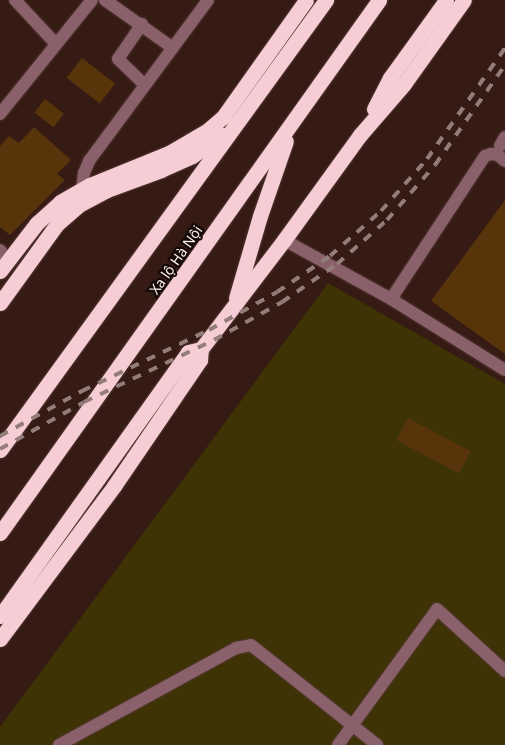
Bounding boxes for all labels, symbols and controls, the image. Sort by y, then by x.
street label: Xa lộ Hà Nội [146,222,206,298]

